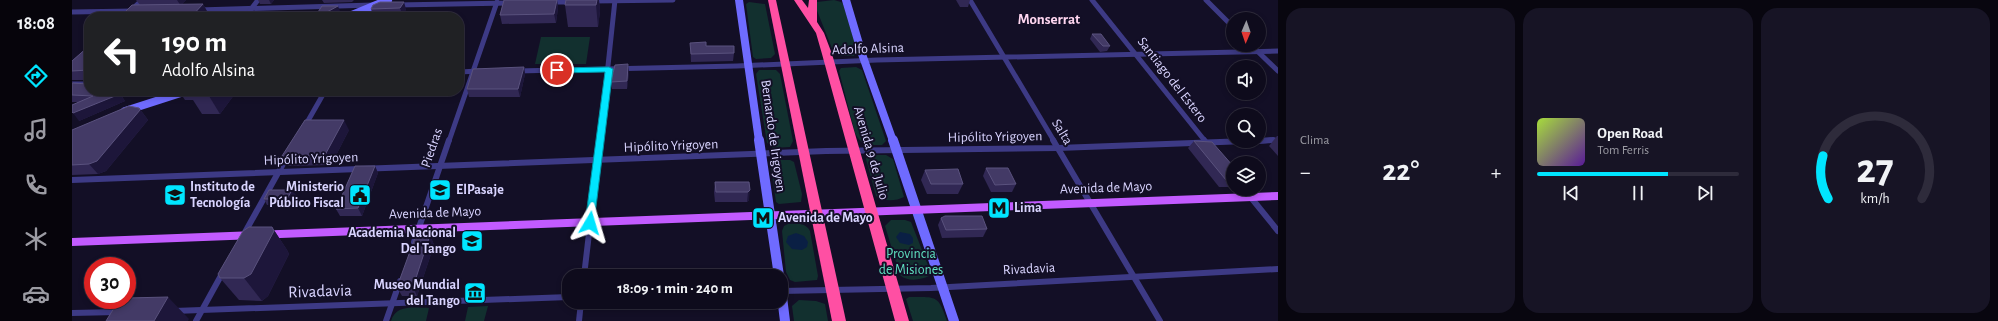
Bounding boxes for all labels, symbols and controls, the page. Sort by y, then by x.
district label: Monserrat [1018,12,1080,27]
north arrow [1226,12,1266,52]
map controls [1226,12,1266,196]
text: 18:08 [17,15,55,33]
icon: left [96,28,148,80]
text: 190 m [162,29,227,57]
street label: Santiago del Estero [1135,35,1210,125]
street label: Adolfo Alsina [832,41,905,57]
pin [540,53,574,87]
icon: arrive [546,59,568,81]
button: sound [1226,60,1266,100]
icon: directions [22,62,50,90]
text: Adolfo Alsina [162,62,255,80]
street label: Bernardo de Irigoyen [758,79,788,193]
street label: Avenida 9 de Julio [851,105,891,201]
button: search [1226,108,1266,148]
icon: music [22,116,50,144]
street label: Salta [1049,117,1075,148]
text: Open Road [1597,126,1663,141]
street label: Piedras [419,127,445,169]
street label: Hipólito Yrigoyen [948,129,1042,145]
text: Clima [1300,134,1330,147]
street label: Hipólito Yrigoyen [623,137,719,155]
text: Tom Ferris [1597,144,1649,157]
text: 27 [1857,148,1894,189]
street label: Hipólito Yrigoyen [263,150,359,168]
button: layers [1226,156,1266,196]
text: 22° [1382,156,1419,186]
text: − [1300,161,1311,183]
text: + [1491,161,1501,183]
icon: phone [22,171,50,199]
school or university icon: ElPasaje [427,177,453,203]
street label: Avenida de Mayo [1060,179,1153,197]
place label: Instituto de Tecnología [190,180,255,210]
place label: Ministerio Público Fiscal [269,180,344,210]
school or university icon: Instituto de Tecnología [162,182,188,208]
public building icon: Ministerio Público Fiscal [347,182,373,208]
icon: previous [1560,182,1582,204]
icon: pause [1627,182,1649,204]
icon: next [1694,182,1716,204]
place label: ElPasaje [456,183,504,197]
text: km/h [1861,191,1890,205]
metro station icon: Lima [986,195,1012,221]
place label: Lima [1014,201,1042,215]
position arrow [569,202,611,244]
street label: Avenida de Mayo [389,204,482,222]
metro station icon: Avenida de Mayo [750,205,776,231]
place label: Avenida de Mayo [778,211,873,225]
icon: climate [22,225,50,253]
place label: Academia Nacional Del Tango [348,226,456,256]
school or university icon: Academia Nacional Del Tango [459,228,485,254]
park label: Provincia de Misiones [879,247,943,277]
speed limit sign: 30 [84,257,136,309]
street label: Rivadavia [1002,261,1056,277]
place label: Museo Mundial del Tango [374,278,460,308]
icon: car [22,280,50,308]
museum icon: Museo Mundial del Tango [462,280,488,306]
street label: Rivadavia [288,281,352,301]
text: 18:09 · 1 min · 240 m [617,281,733,296]

